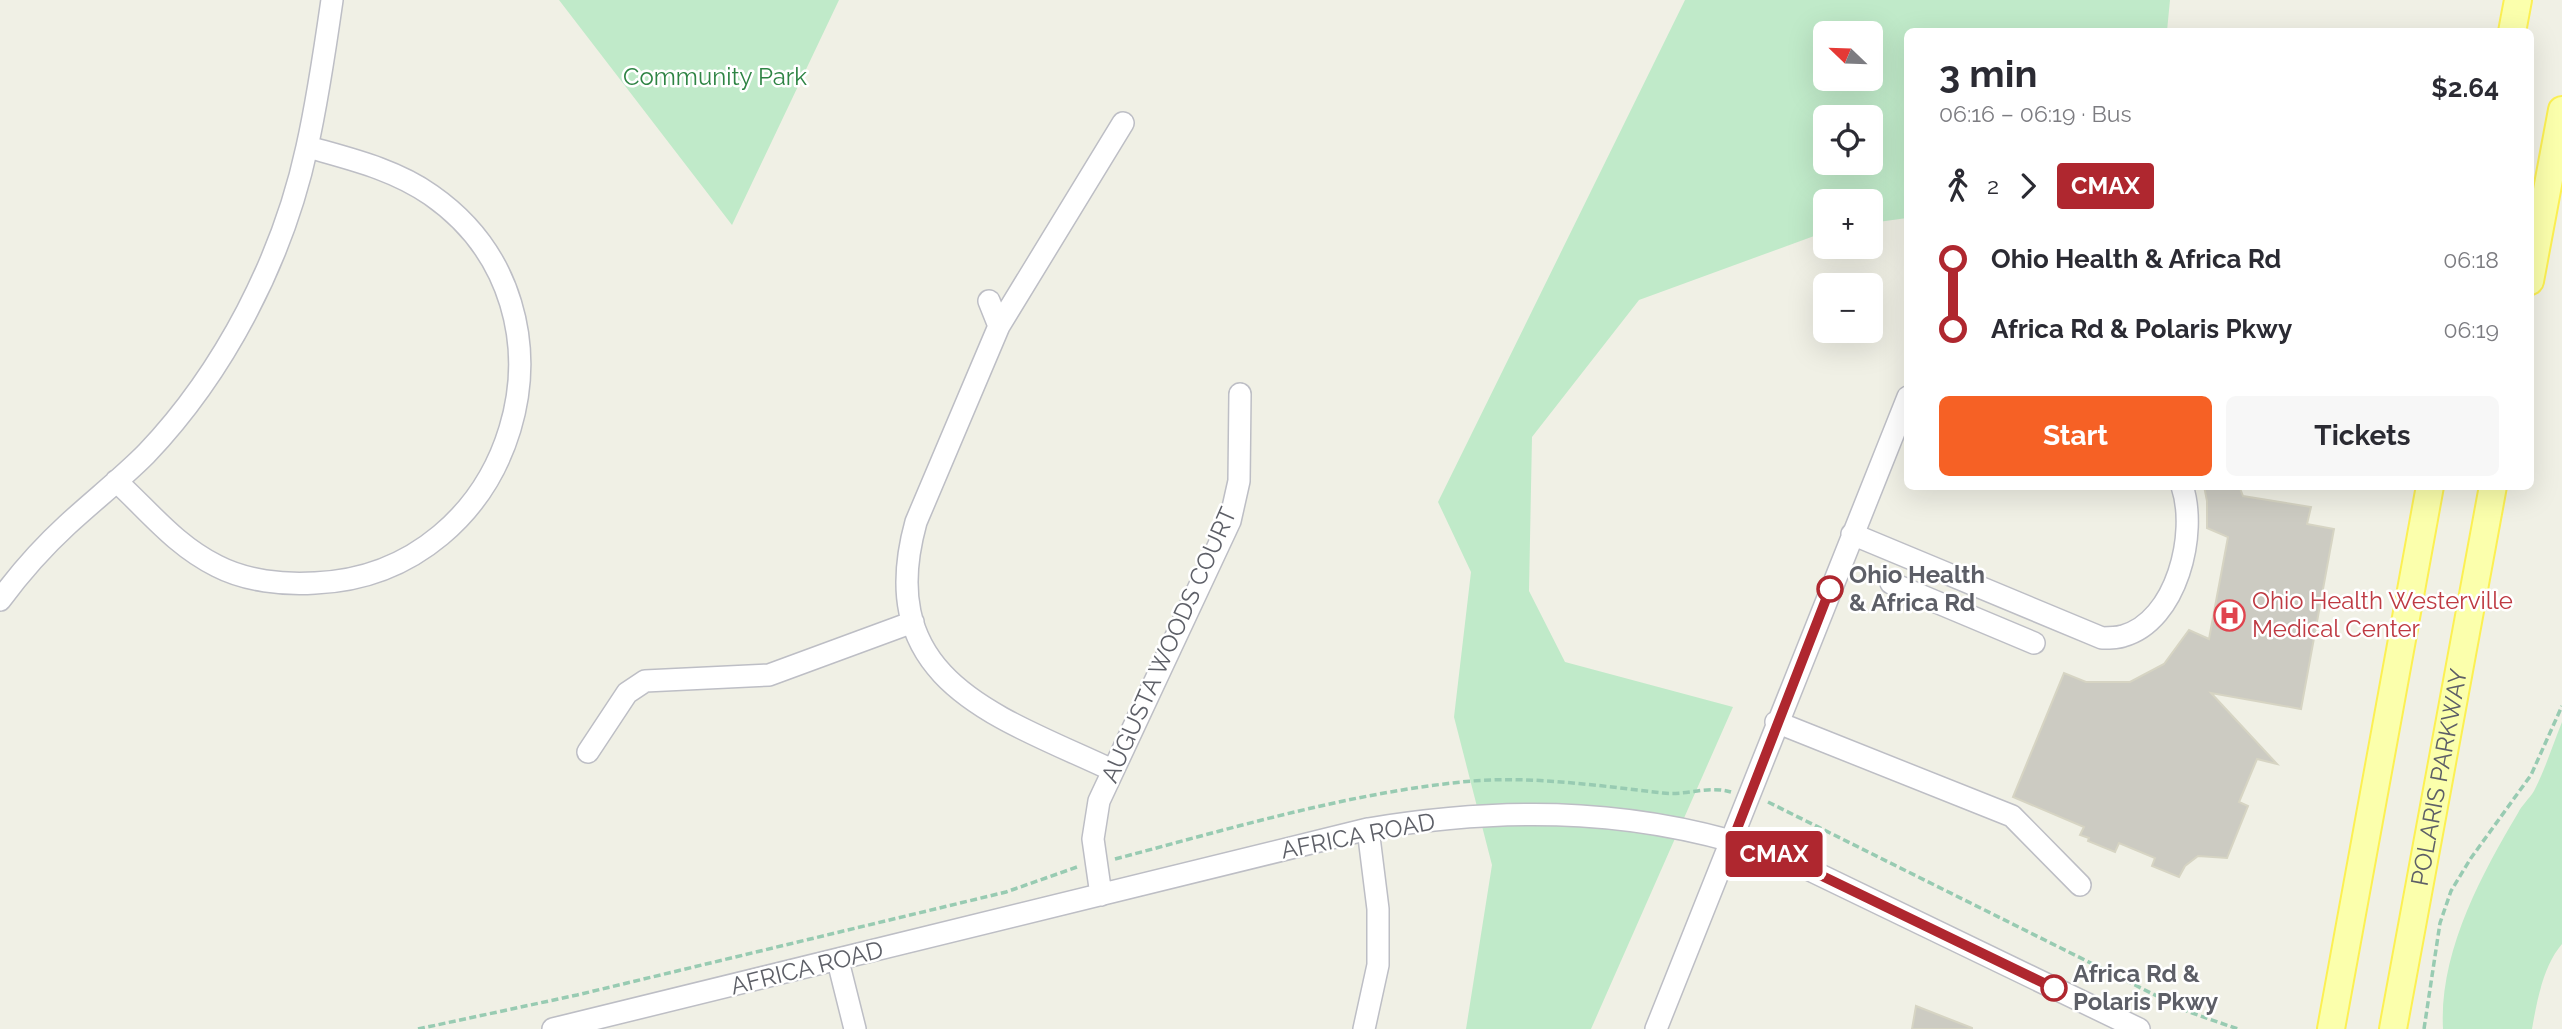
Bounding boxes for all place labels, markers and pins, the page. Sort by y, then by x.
place label: Ohio Health & Africa Rd [1849,560,1985,617]
marker: Ohio Health & Africa Rd [1817,576,1843,602]
place label: Ohio Health Westerville Medical Center [2252,586,2513,643]
hospital icon: Ohio Health Westerville Medical Center [2212,598,2246,632]
place label: Africa Rd & Polaris Pkwy [2073,959,2218,1016]
marker: Africa Rd & Polaris Pkwy [2041,975,2067,1001]

